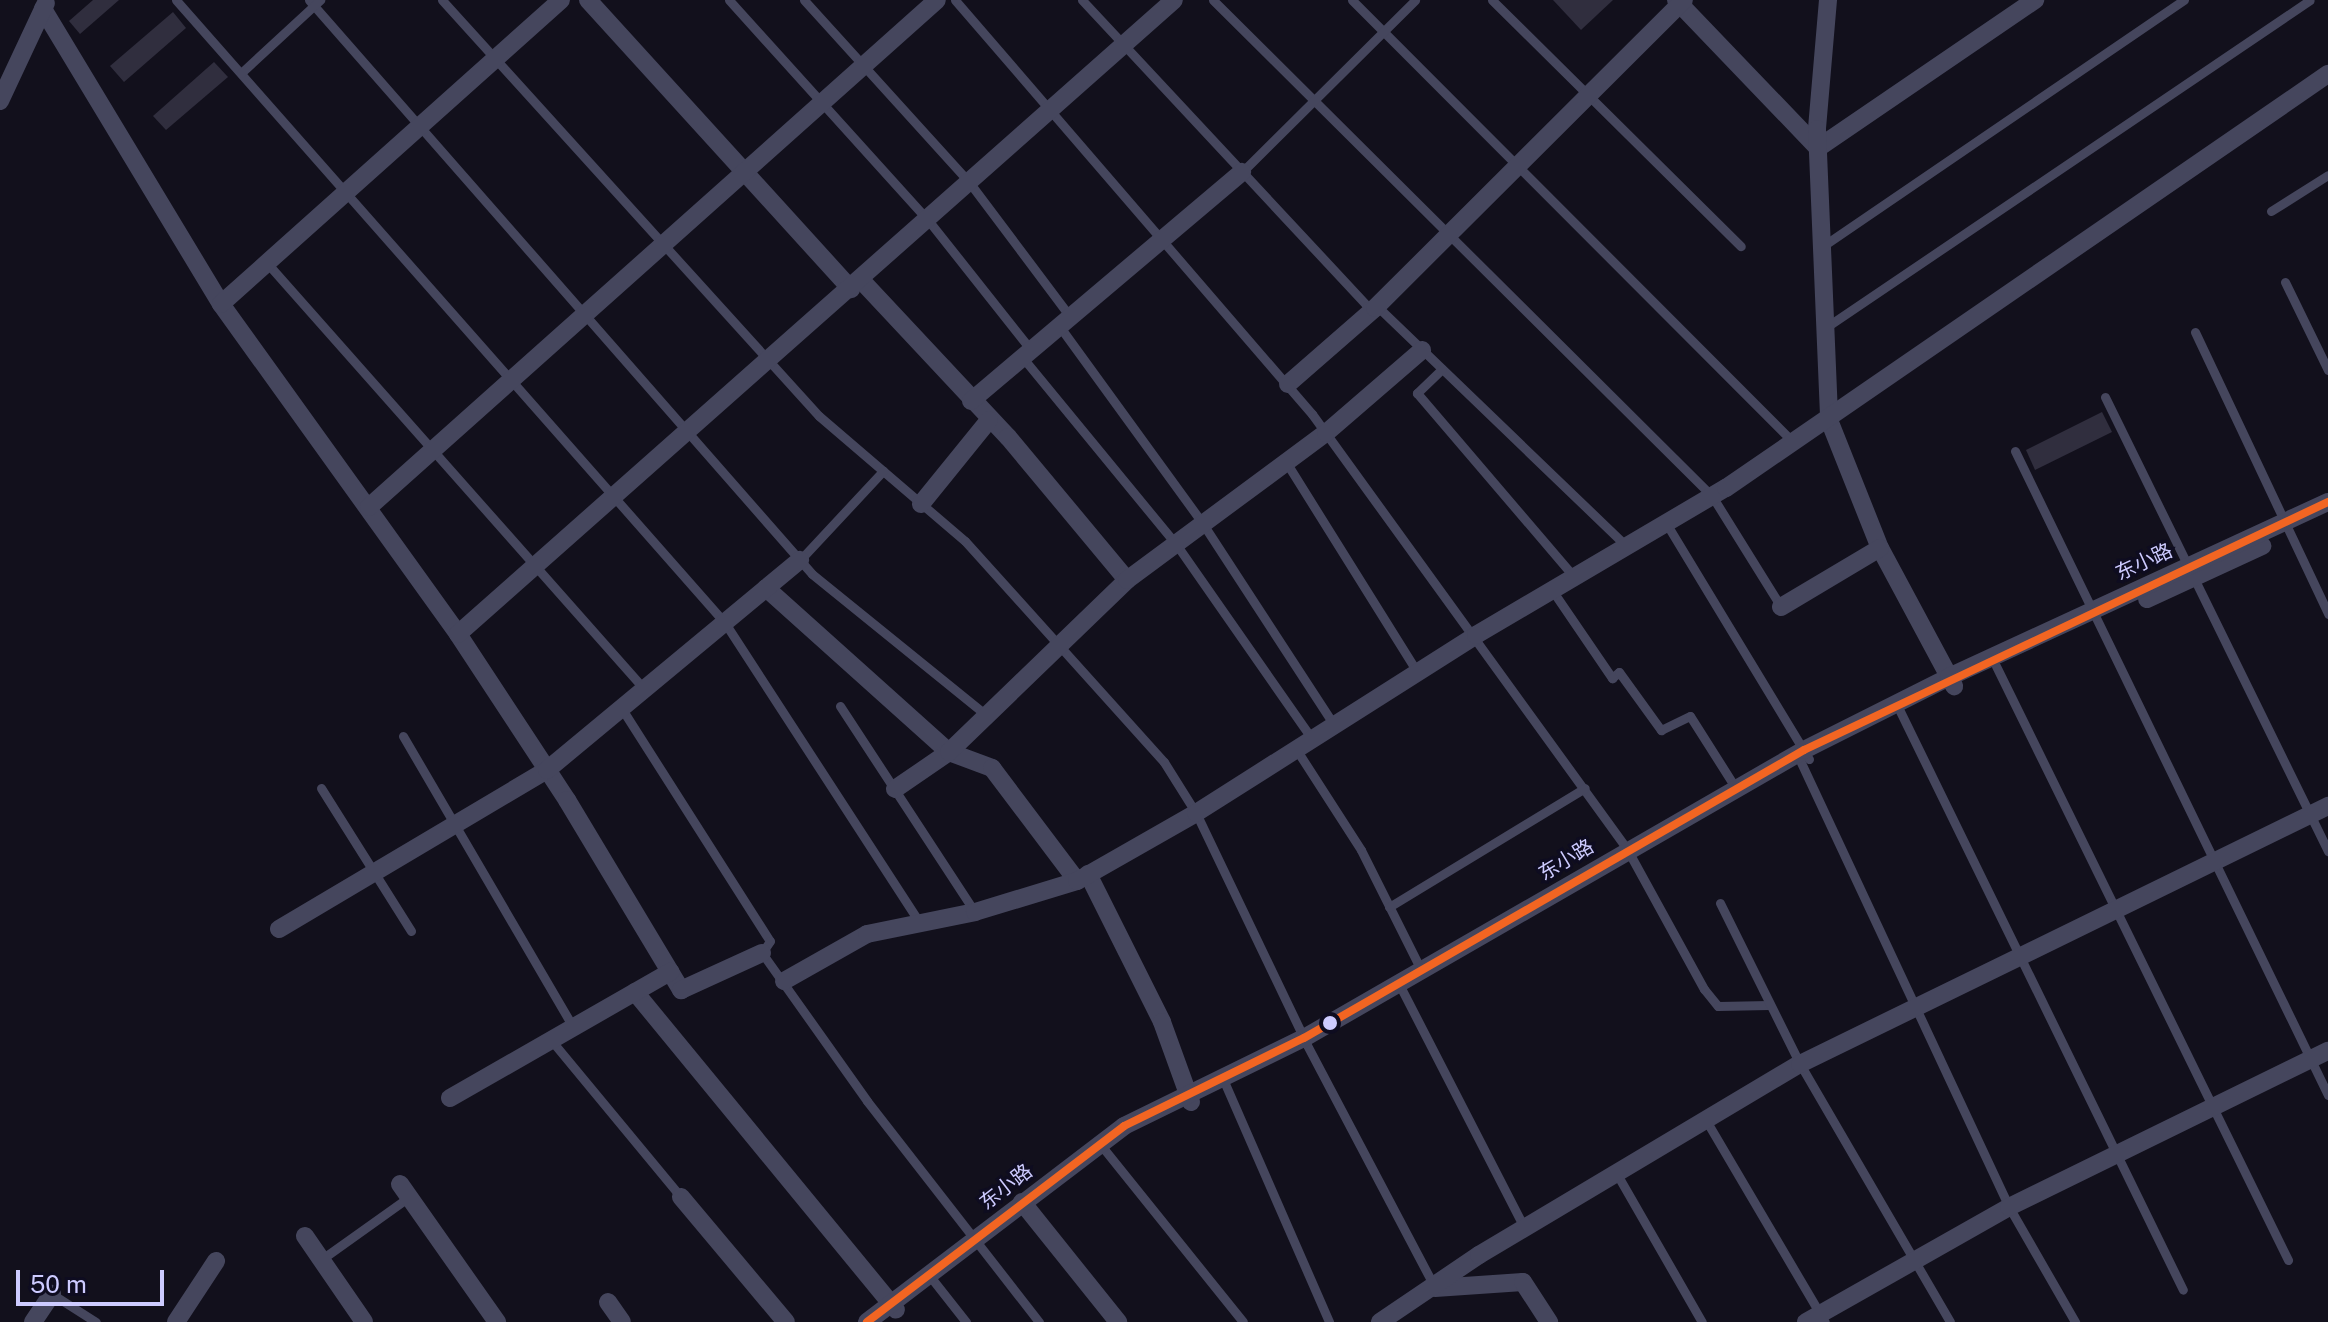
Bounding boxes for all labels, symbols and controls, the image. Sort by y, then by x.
street label: 东小路 [2112,538,2176,586]
street label: 东小路 [1534,834,1598,886]
unlabelled marker [1322,1015,1338,1031]
street label: 东小路 [975,1159,1037,1215]
scale bar [20,1254,168,1304]
text: 50 m [30,1270,87,1298]

